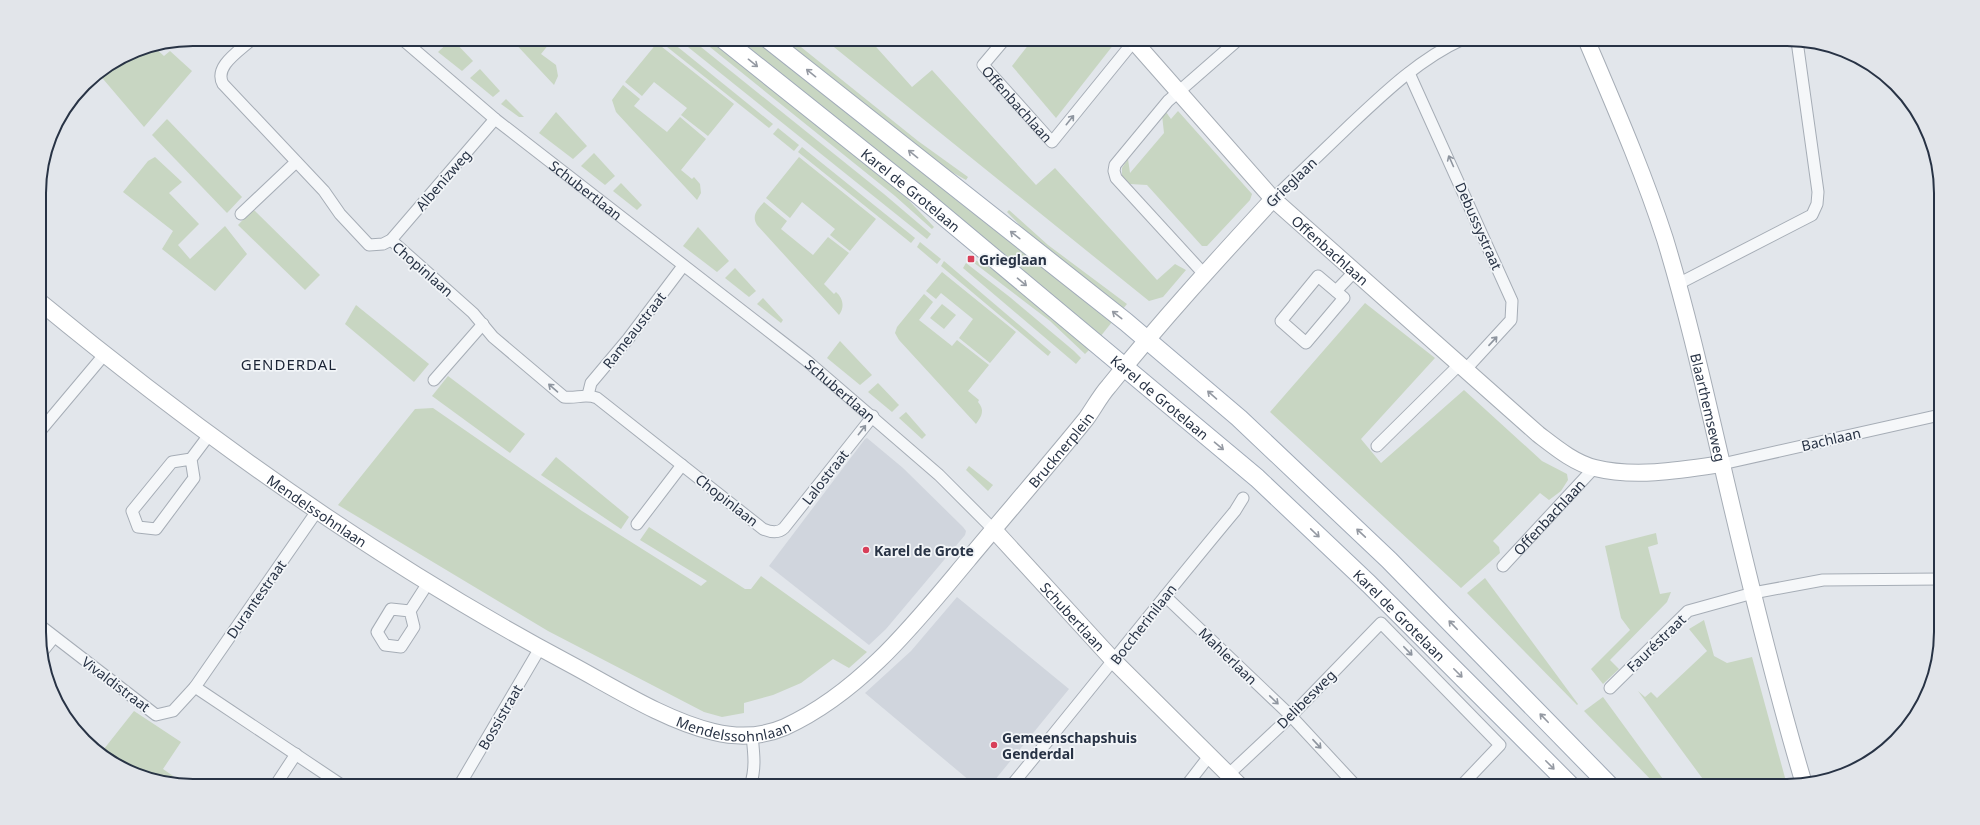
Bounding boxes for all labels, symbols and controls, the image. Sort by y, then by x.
one-way arrow [748,59,759,68]
street label: Offenbachlaan [978,61,1057,146]
one-way arrow [806,69,817,78]
one-way arrow [1065,114,1074,125]
street label: Karel de Grotelaan [858,144,965,236]
street label: Albenizweg [411,145,475,215]
one-way arrow [907,150,918,159]
street label: Grieglaan [1261,153,1321,211]
street label: Schubertlaan [546,155,626,224]
one-way arrow [1446,156,1454,168]
street label: Debussystraat [1451,179,1507,273]
street label: Offenbachlaan [1288,211,1373,289]
one-way arrow [1009,230,1020,239]
street label: Chopinlaan [389,237,457,301]
place label: Grieglaan [979,250,1047,269]
marker: Grieglaan [966,254,976,264]
one-way arrow [1017,277,1027,286]
street label: Rameaustraat [598,288,670,372]
one-way arrow [1112,311,1123,319]
one-way arrow [1488,336,1497,346]
street label: Karel de Grotelaan [1107,350,1213,444]
street label: Blaarthemseweg [1687,351,1731,463]
district label: GENDERDAL [241,354,337,374]
street label: Schubertlaan [801,354,880,426]
one-way arrow [548,384,559,393]
one-way arrow [1208,391,1218,400]
street label: Brucknerplein [1024,408,1097,491]
street label: Bachlaan [1799,423,1863,455]
one-way arrow [857,425,866,435]
one-way arrow [1213,441,1224,450]
street label: Lalostraat [797,445,853,509]
street label: Chopinlaan [692,469,762,531]
street label: Mendelssohnlaan [264,470,371,551]
street label: Offenbachlaan [1509,475,1589,559]
one-way arrow [1310,528,1320,538]
one-way arrow [1356,528,1366,538]
place label: Karel de Grote [874,541,974,560]
marker: Karel de Grote [861,545,871,555]
street label: Durantestraat [222,556,290,642]
street label: Karel de Grotelaan [1350,565,1450,665]
street label: Schubertlaan [1037,578,1109,655]
street label: Boccherinilaan [1106,580,1180,668]
street label: Fauréstraat [1622,610,1690,676]
one-way arrow [1448,620,1458,630]
street label: Mahlerlaan [1195,623,1261,689]
one-way arrow [1403,646,1413,656]
street label: Vivaldistraat [78,652,154,716]
street label: Delibesweg [1272,665,1340,733]
one-way arrow [1453,668,1463,678]
street label: Bossistraat [474,681,526,753]
one-way arrow [1269,695,1279,705]
street label: Mendelssohnlaan [674,711,794,745]
one-way arrow [1539,713,1549,723]
place label: Gemeenschapshuis Genderdal [1002,728,1137,763]
one-way arrow [1313,739,1322,749]
marker: Gemeenschapshuis Genderdal [989,740,999,750]
one-way arrow [1545,760,1555,770]

